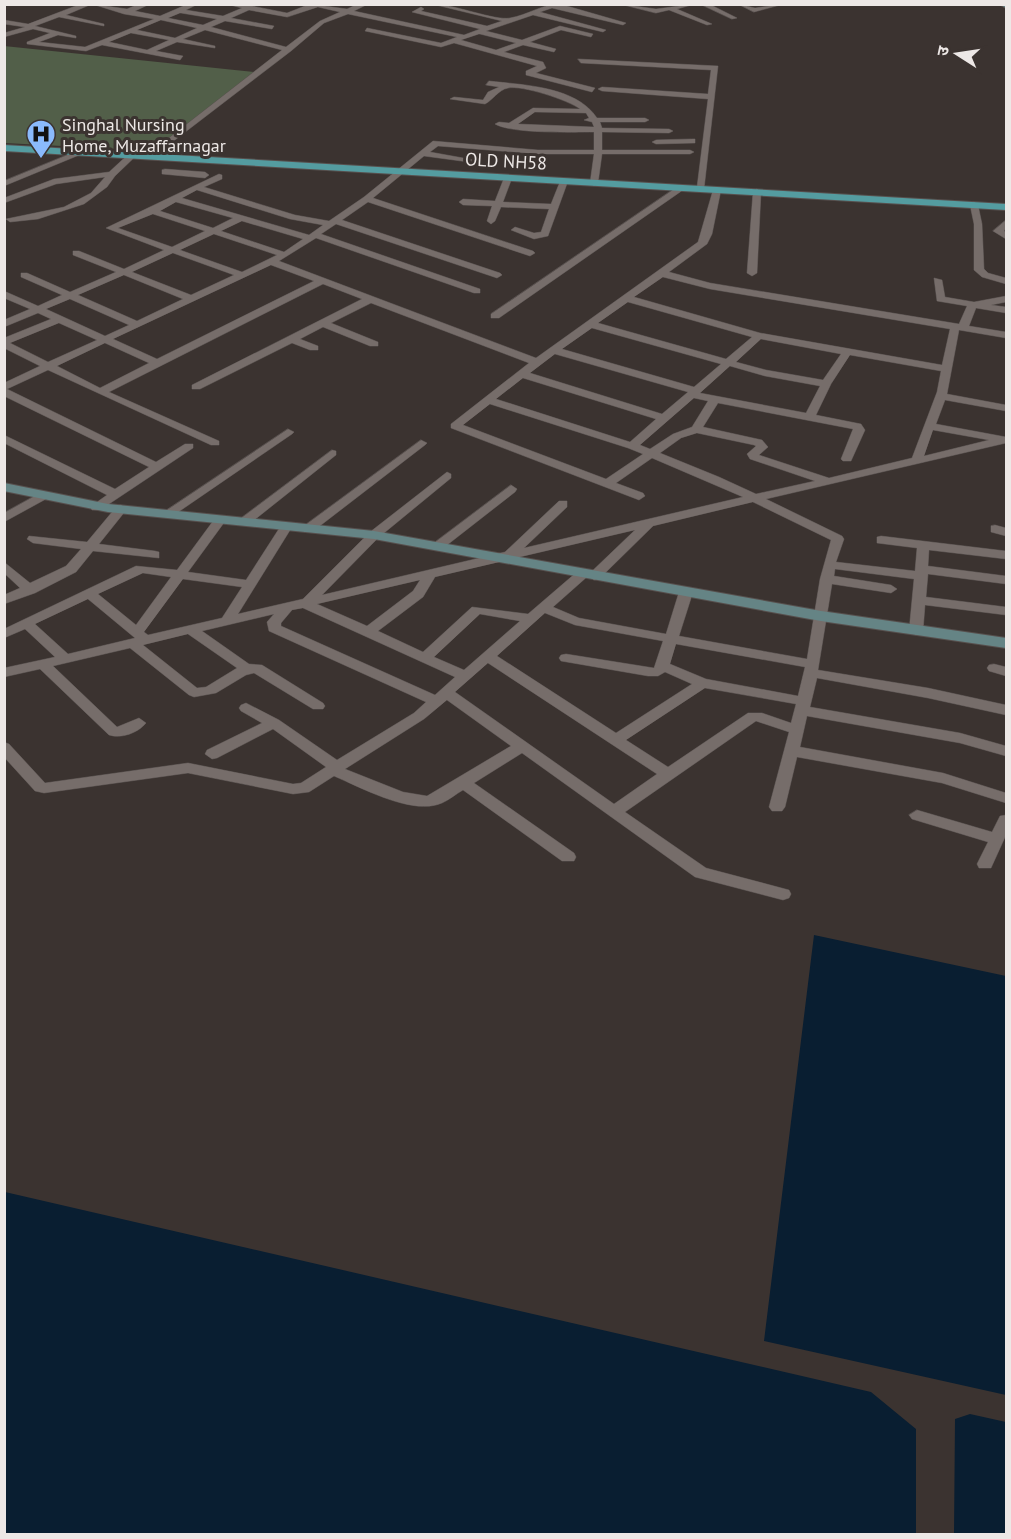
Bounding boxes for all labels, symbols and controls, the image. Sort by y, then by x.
north arrow [927,24,987,84]
text: उ [932,44,953,58]
place label: Singhal Nursing Home, Muzaffarnagar [62,113,226,157]
hospital icon: Singhal Nursing Home, Muzaffarnagar [25,118,57,160]
street label: OLD NH58 [464,147,548,175]

